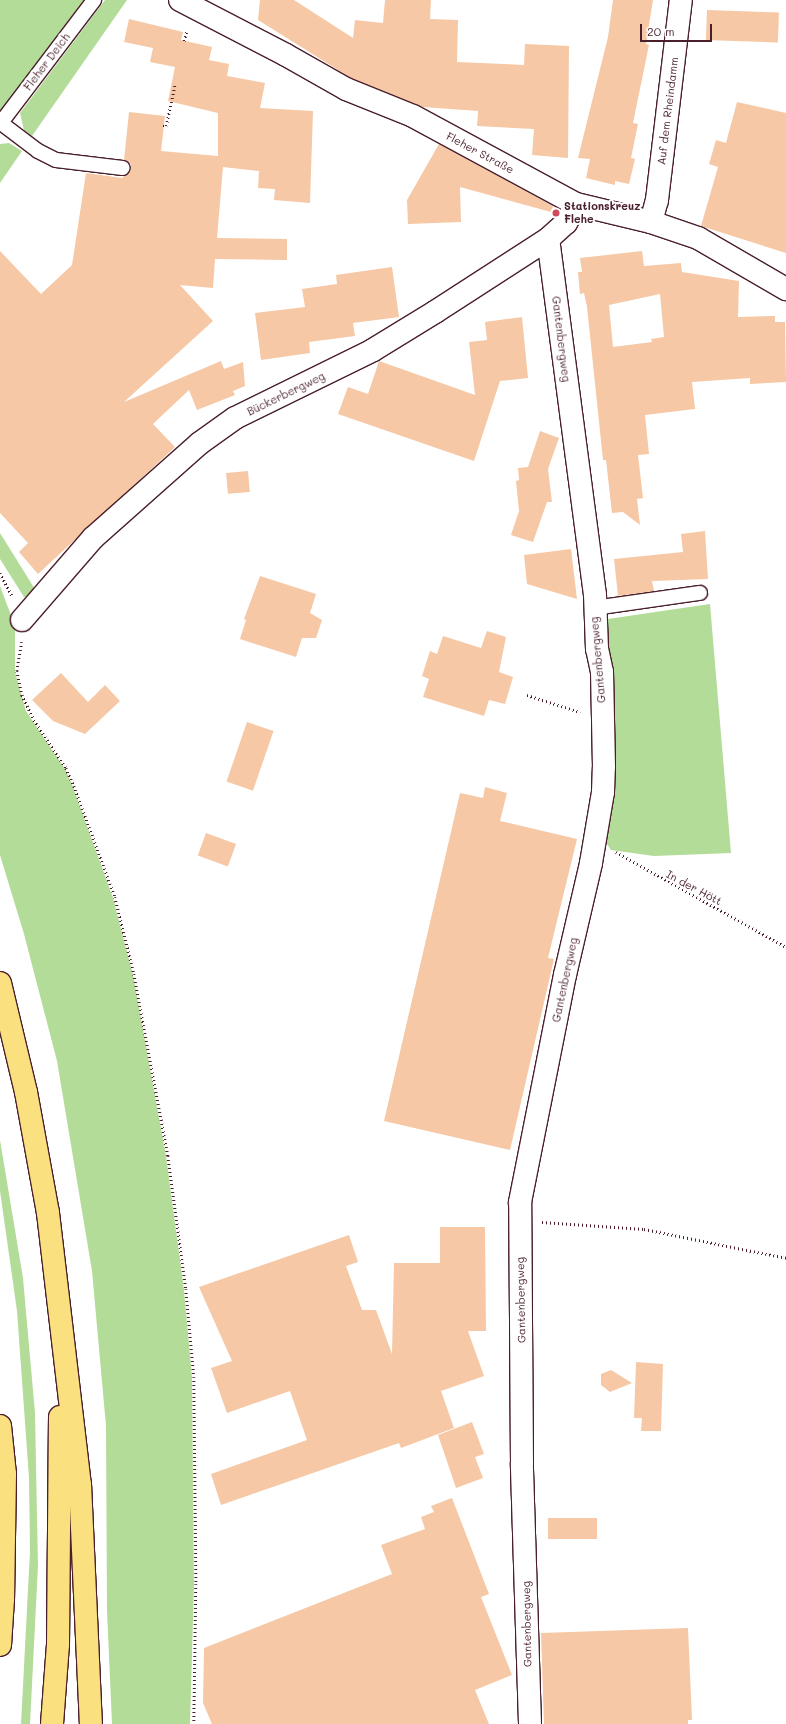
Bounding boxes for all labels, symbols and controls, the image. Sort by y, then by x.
scale bar [642,16,714,42]
text: 20 m [647,23,675,39]
street label: Fleher Deich [21,31,73,93]
street label: Auf dem Rheindamm [655,56,681,166]
street label: Fleher Straße [444,130,516,176]
place label: Stationskreuz Flehe [564,200,640,226]
marker: Stationskreuz Flehe [551,208,561,218]
street label: Gantenbergweg [549,295,573,383]
street label: Bückerbergweg [245,369,327,419]
street label: Gantenbergweg [588,616,608,704]
street label: In der Hött [664,868,724,908]
street label: Gantenbergweg [550,936,580,1024]
street label: Gantenbergweg [514,1257,528,1343]
street label: Gantenbergweg [520,1581,534,1667]

